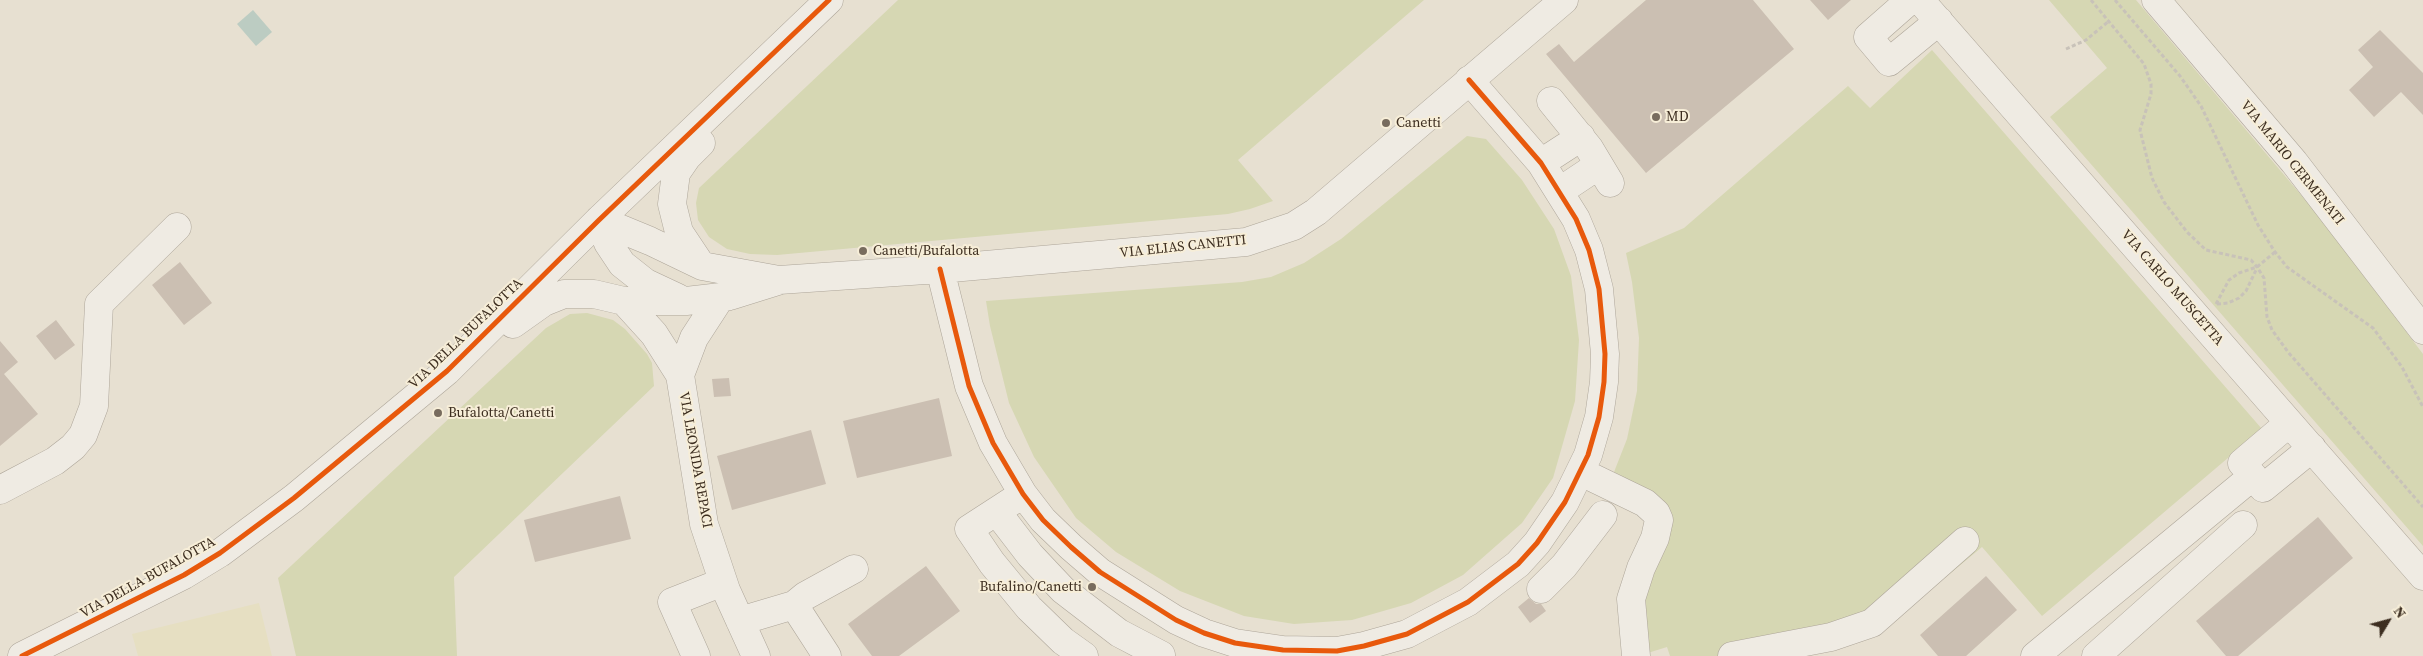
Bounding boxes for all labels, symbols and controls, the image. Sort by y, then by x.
street label: VIA MARIO CERMENATI [2237,97,2347,229]
place label: MD [1666,109,1689,125]
marker: MD [1650,111,1662,123]
place label: Canetti [1396,115,1441,131]
marker: Canetti [1380,117,1392,129]
street label: VIA CARLO MUSCETTA [2117,227,2227,349]
street label: VIA ELIAS CANETTI [1119,232,1247,262]
place label: Canetti/Bufalotta [873,243,979,259]
marker: Canetti/Bufalotta [857,245,869,257]
street label: VIA DELLA BUFALOTTA [406,275,526,393]
street label: VIA LEONIDA REPACI [675,391,715,529]
place label: Bufalotta/Canetti [448,405,554,421]
marker: Bufalotta/Canetti [432,407,444,419]
street label: VIA DELLA BUFALOTTA [78,534,218,622]
place label: Bufalino/Canetti [979,579,1082,595]
marker: Bufalino/Canetti [1086,581,1098,593]
north arrow [2363,596,2413,646]
text: N [2389,602,2411,622]

